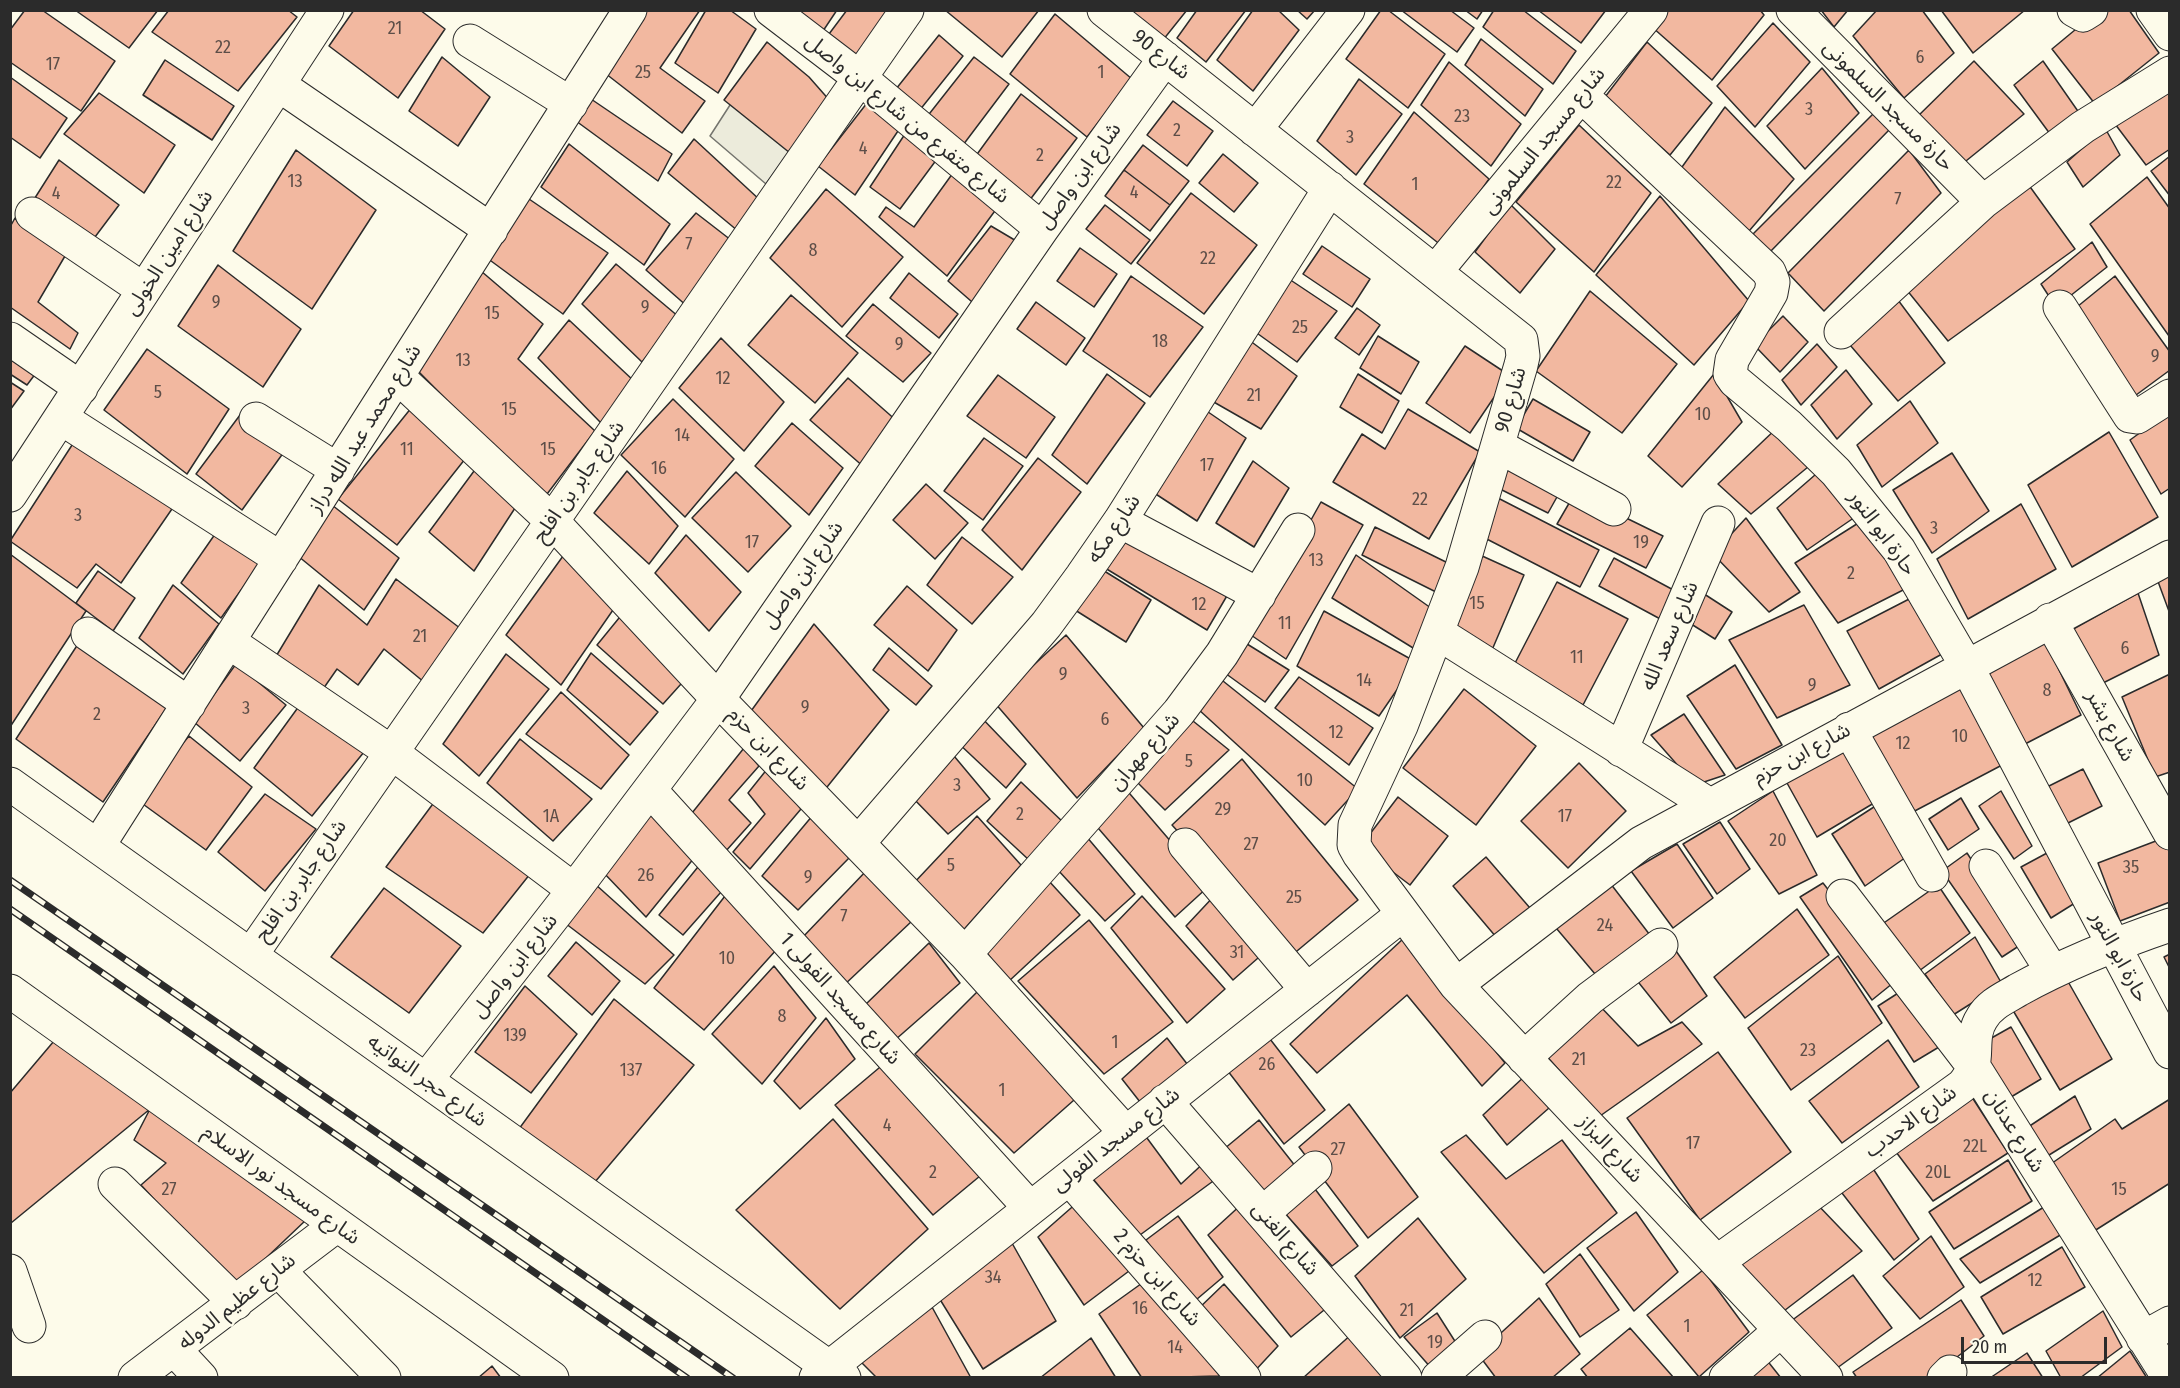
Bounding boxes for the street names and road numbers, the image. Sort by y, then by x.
street label: شارع 90 [1127,24,1195,86]
street label: شارع متفرع من شارع ابن واصل [800,29,1014,209]
street label: حارة مسجد السلمونى [1817,35,1959,177]
street label: شارع مسجد السلمونى [1477,62,1611,220]
street label: شارع ابن واصل [1033,118,1127,234]
street label: شارع امين الخولى [119,185,219,321]
street label: شارع محمد عبد الله دراز [303,340,427,518]
street label: شارع 90 [1490,364,1532,436]
street label: شارع جابر بن افلح [528,416,630,548]
street label: حارة ابو النور [1843,485,1921,581]
street label: شارع مكه [1082,490,1146,568]
street label: شارع ابن واصل [757,516,849,634]
street label: شارع سعد الله [1636,578,1704,694]
street label: شارع بشر [2080,686,2140,766]
street label: شارع ابن حزم [722,702,814,796]
street label: شارع مهران [1104,708,1186,796]
street label: شارع ابن حزم [1749,718,1855,790]
street label: شارع جابر بن افلح [250,815,352,947]
street label: حارة ابو النور [2085,907,2153,1007]
street label: شارع ابن واصل [466,909,564,1023]
street label: شارع مسجد الفولى 1 [774,928,906,1070]
street label: شارع حجر النواتيه [362,1029,492,1133]
street label: شارع الاحدب [1860,1080,1962,1164]
street label: شارع مسجد الفولى [1047,1082,1185,1198]
street label: شارع عدنان [1978,1085,2050,1177]
street label: شارع البزاز [1572,1110,1648,1188]
street label: شارع مسجد نور الاسلام [197,1119,365,1251]
street label: شارع الغنى [1246,1197,1324,1281]
street label: شارع ابن حزم 2 [1108,1224,1206,1332]
street label: شارع عظيم الدوله [173,1248,301,1356]

